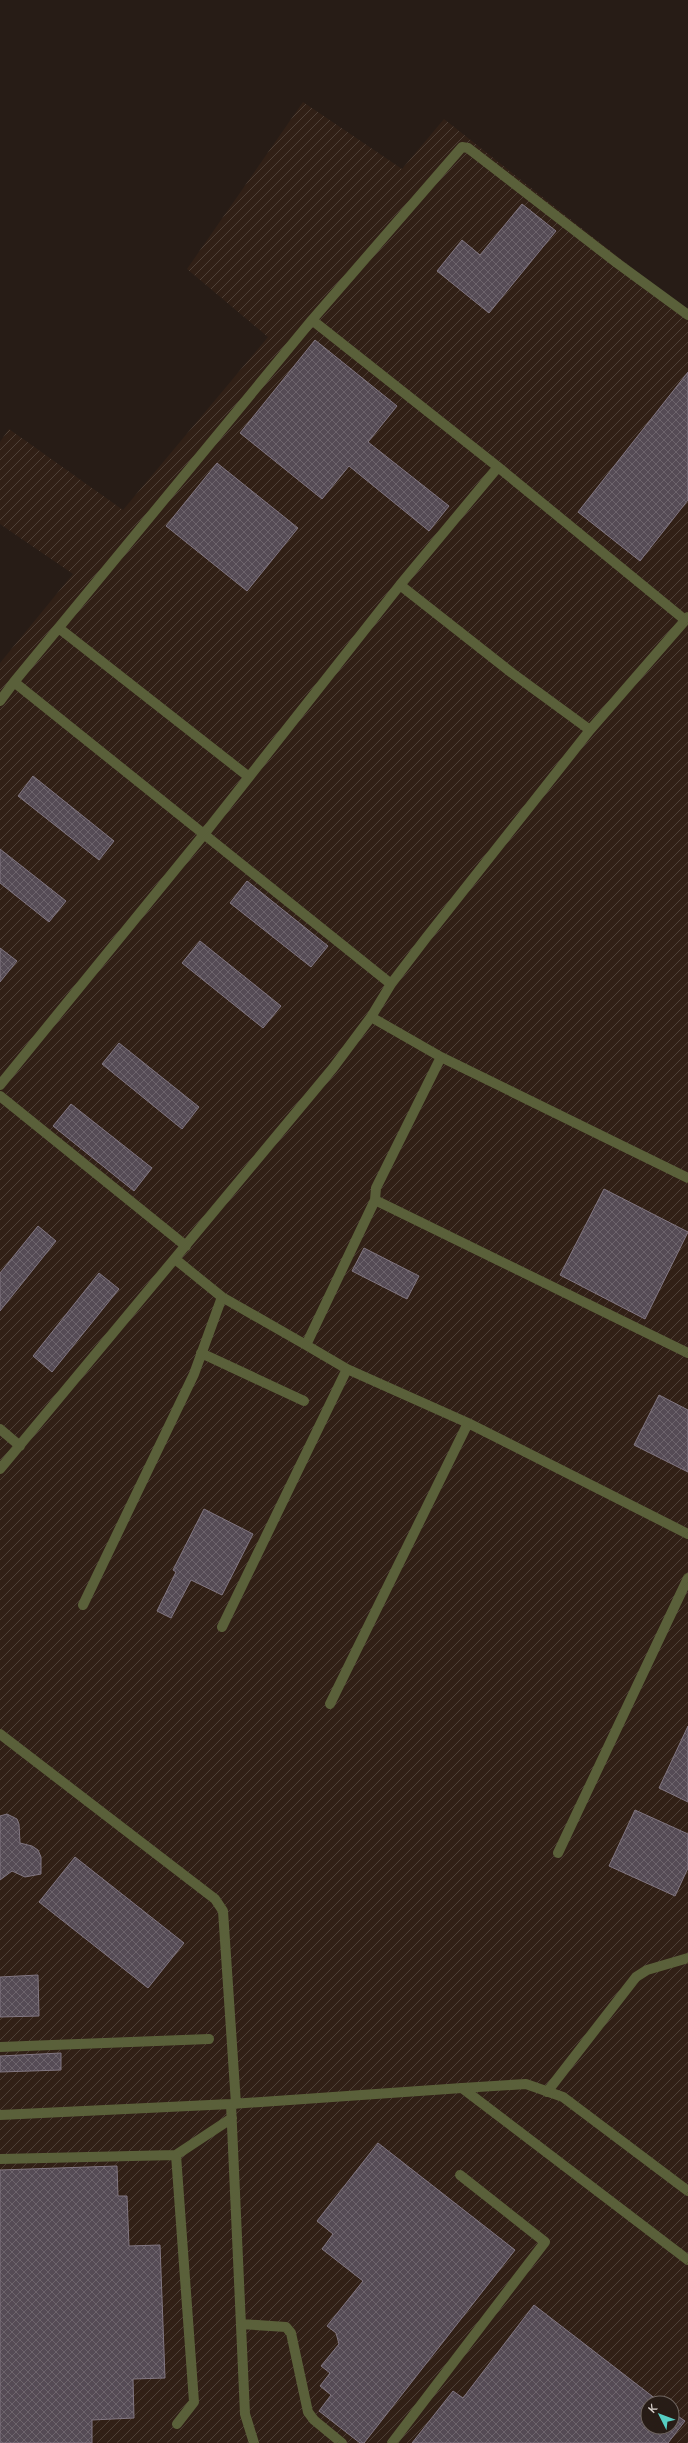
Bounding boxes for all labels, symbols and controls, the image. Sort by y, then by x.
north arrow [640,2395,680,2435]
text: K [644,2400,661,2416]

